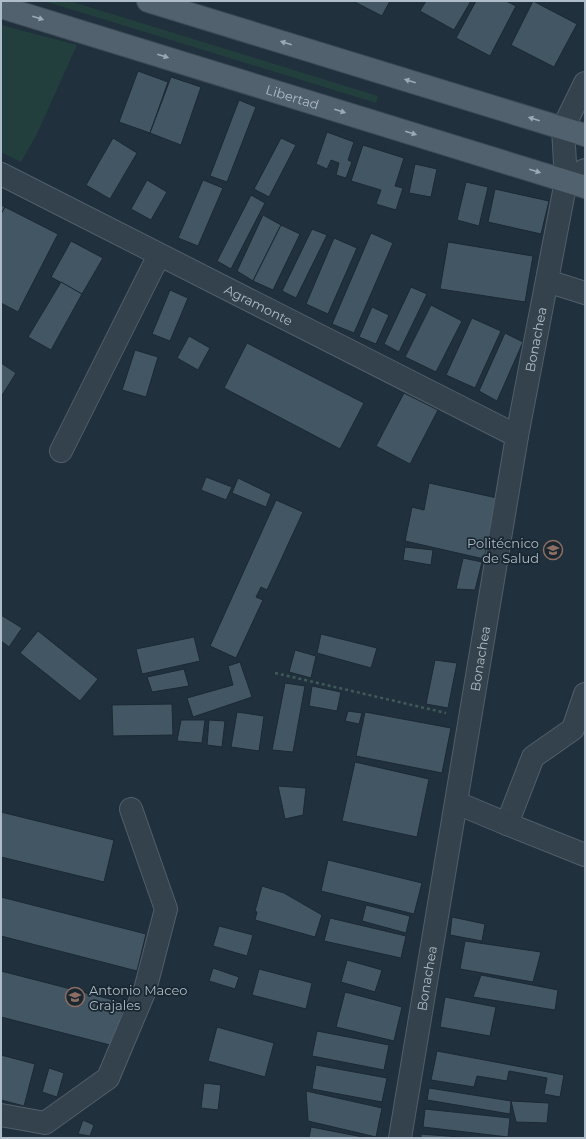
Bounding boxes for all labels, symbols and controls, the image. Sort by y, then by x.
one-way arrow [33,15,45,21]
one-way arrow [279,40,291,46]
one-way arrow [157,53,169,59]
one-way arrow [404,78,416,84]
street label: Libertad [264,81,321,113]
one-way arrow [335,108,347,114]
one-way arrow [528,116,540,122]
one-way arrow [405,130,417,136]
one-way arrow [529,168,541,174]
street label: Agramonte [222,281,296,329]
street label: Bonachea [521,306,550,373]
place label: Politécnico de Salud [467,535,539,566]
school or university icon: Politécnico de Salud [542,539,564,561]
street label: Bonachea [467,625,493,692]
street label: Bonachea [413,944,440,1012]
place label: Antonio Maceo Grajales [89,982,187,1013]
school or university icon: Antonio Maceo Grajales [64,986,86,1008]

